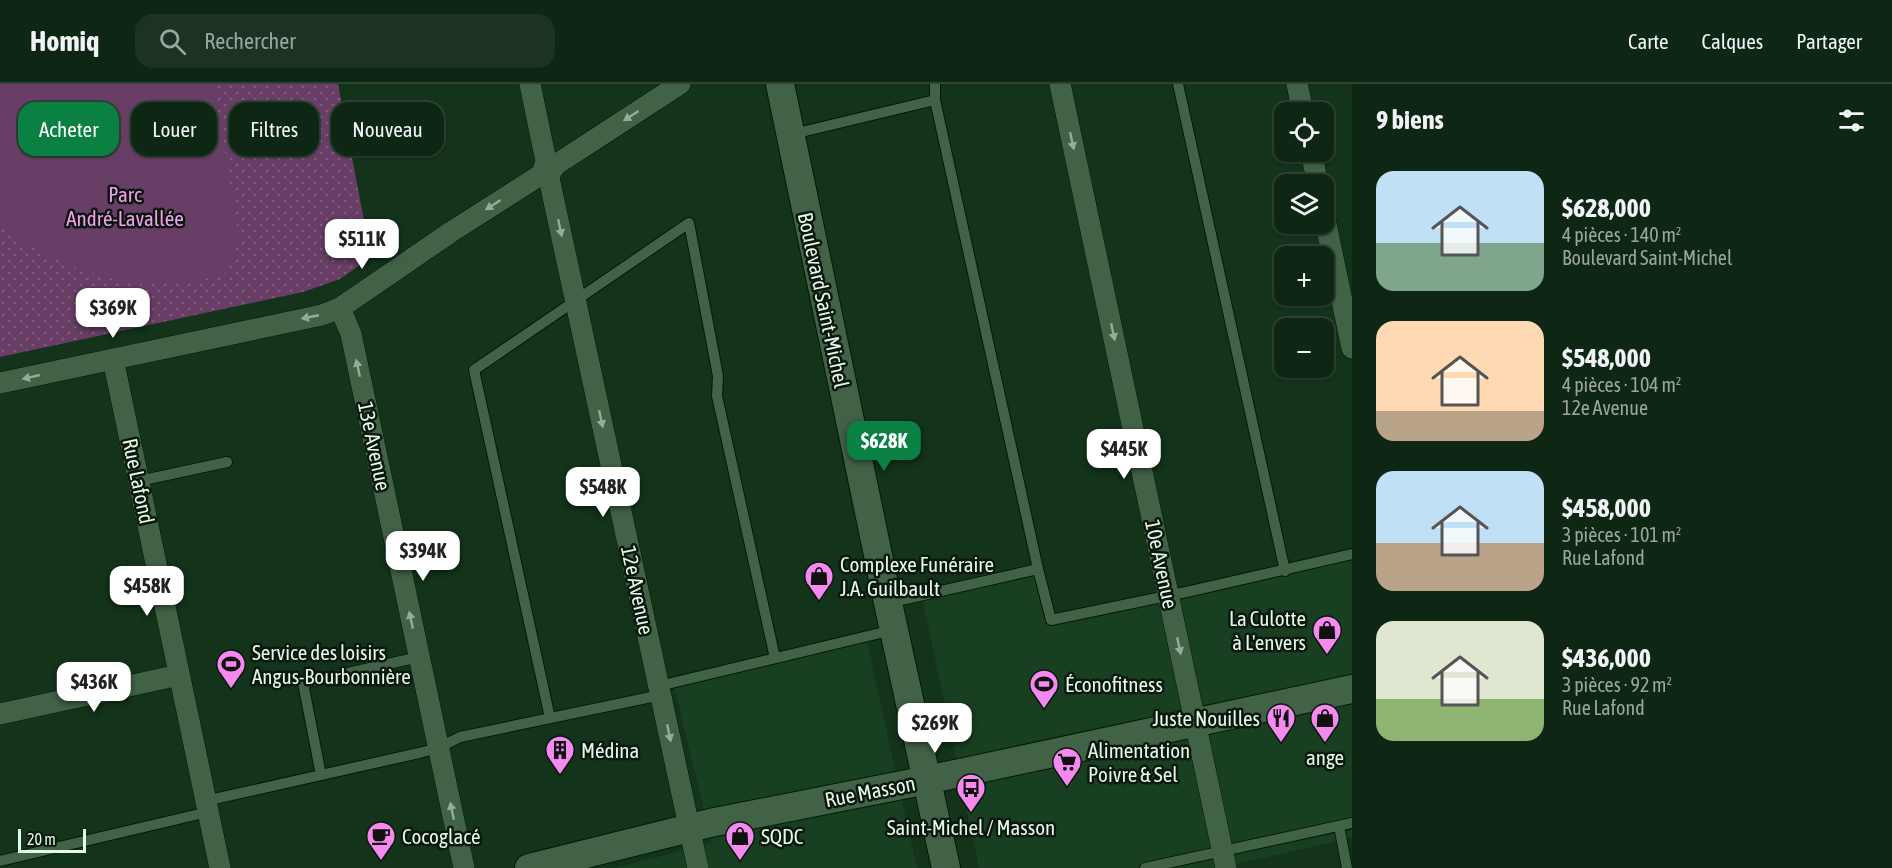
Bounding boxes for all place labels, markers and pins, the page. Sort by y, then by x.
pin: $511K [320,219,404,270]
pin: $369K [71,288,155,339]
pin: $628K [842,421,926,472]
pin: $445K [1082,429,1166,480]
pin: $548K [561,467,645,518]
pin: $394K [381,531,465,582]
place label: Complexe Funéraire J.A. Guilbault [840,552,994,600]
shop icon: Complexe Funéraire J.A. Guilbault [803,560,835,602]
pin: $458K [105,566,189,617]
place label: La Culotte à L'envers [1229,606,1306,654]
shop icon: La Culotte à L'envers [1311,614,1343,656]
place label: Service des loisirs Angus-Bourbonnière [252,640,411,688]
sports icon: Service des loisirs Angus-Bourbonnière [215,648,247,690]
pin: $436K [52,662,136,713]
sports icon: Éconofitness [1028,668,1060,710]
place label: Éconofitness [1065,672,1163,696]
restaurant icon: Juste Nouilles [1265,702,1297,744]
shop icon: ange [1309,702,1341,744]
pin: $269K [893,703,977,754]
place label: Juste Nouilles [1152,706,1260,730]
building icon: Médina [544,734,576,776]
place label: Médina [581,738,639,762]
place label: Alimentation Poivre & Sel [1088,738,1190,786]
place label: ange [1306,745,1344,769]
supermarket icon: Alimentation Poivre & Sel [1051,746,1083,788]
bus stop icon: Saint-Michel / Masson [955,772,987,814]
place label: Saint-Michel / Masson [887,815,1055,839]
cafe icon: Cocoglacé [365,820,397,862]
shop icon: SQDC [724,820,756,862]
place label: Cocoglacé [402,824,481,848]
place label: SQDC [761,824,804,848]

